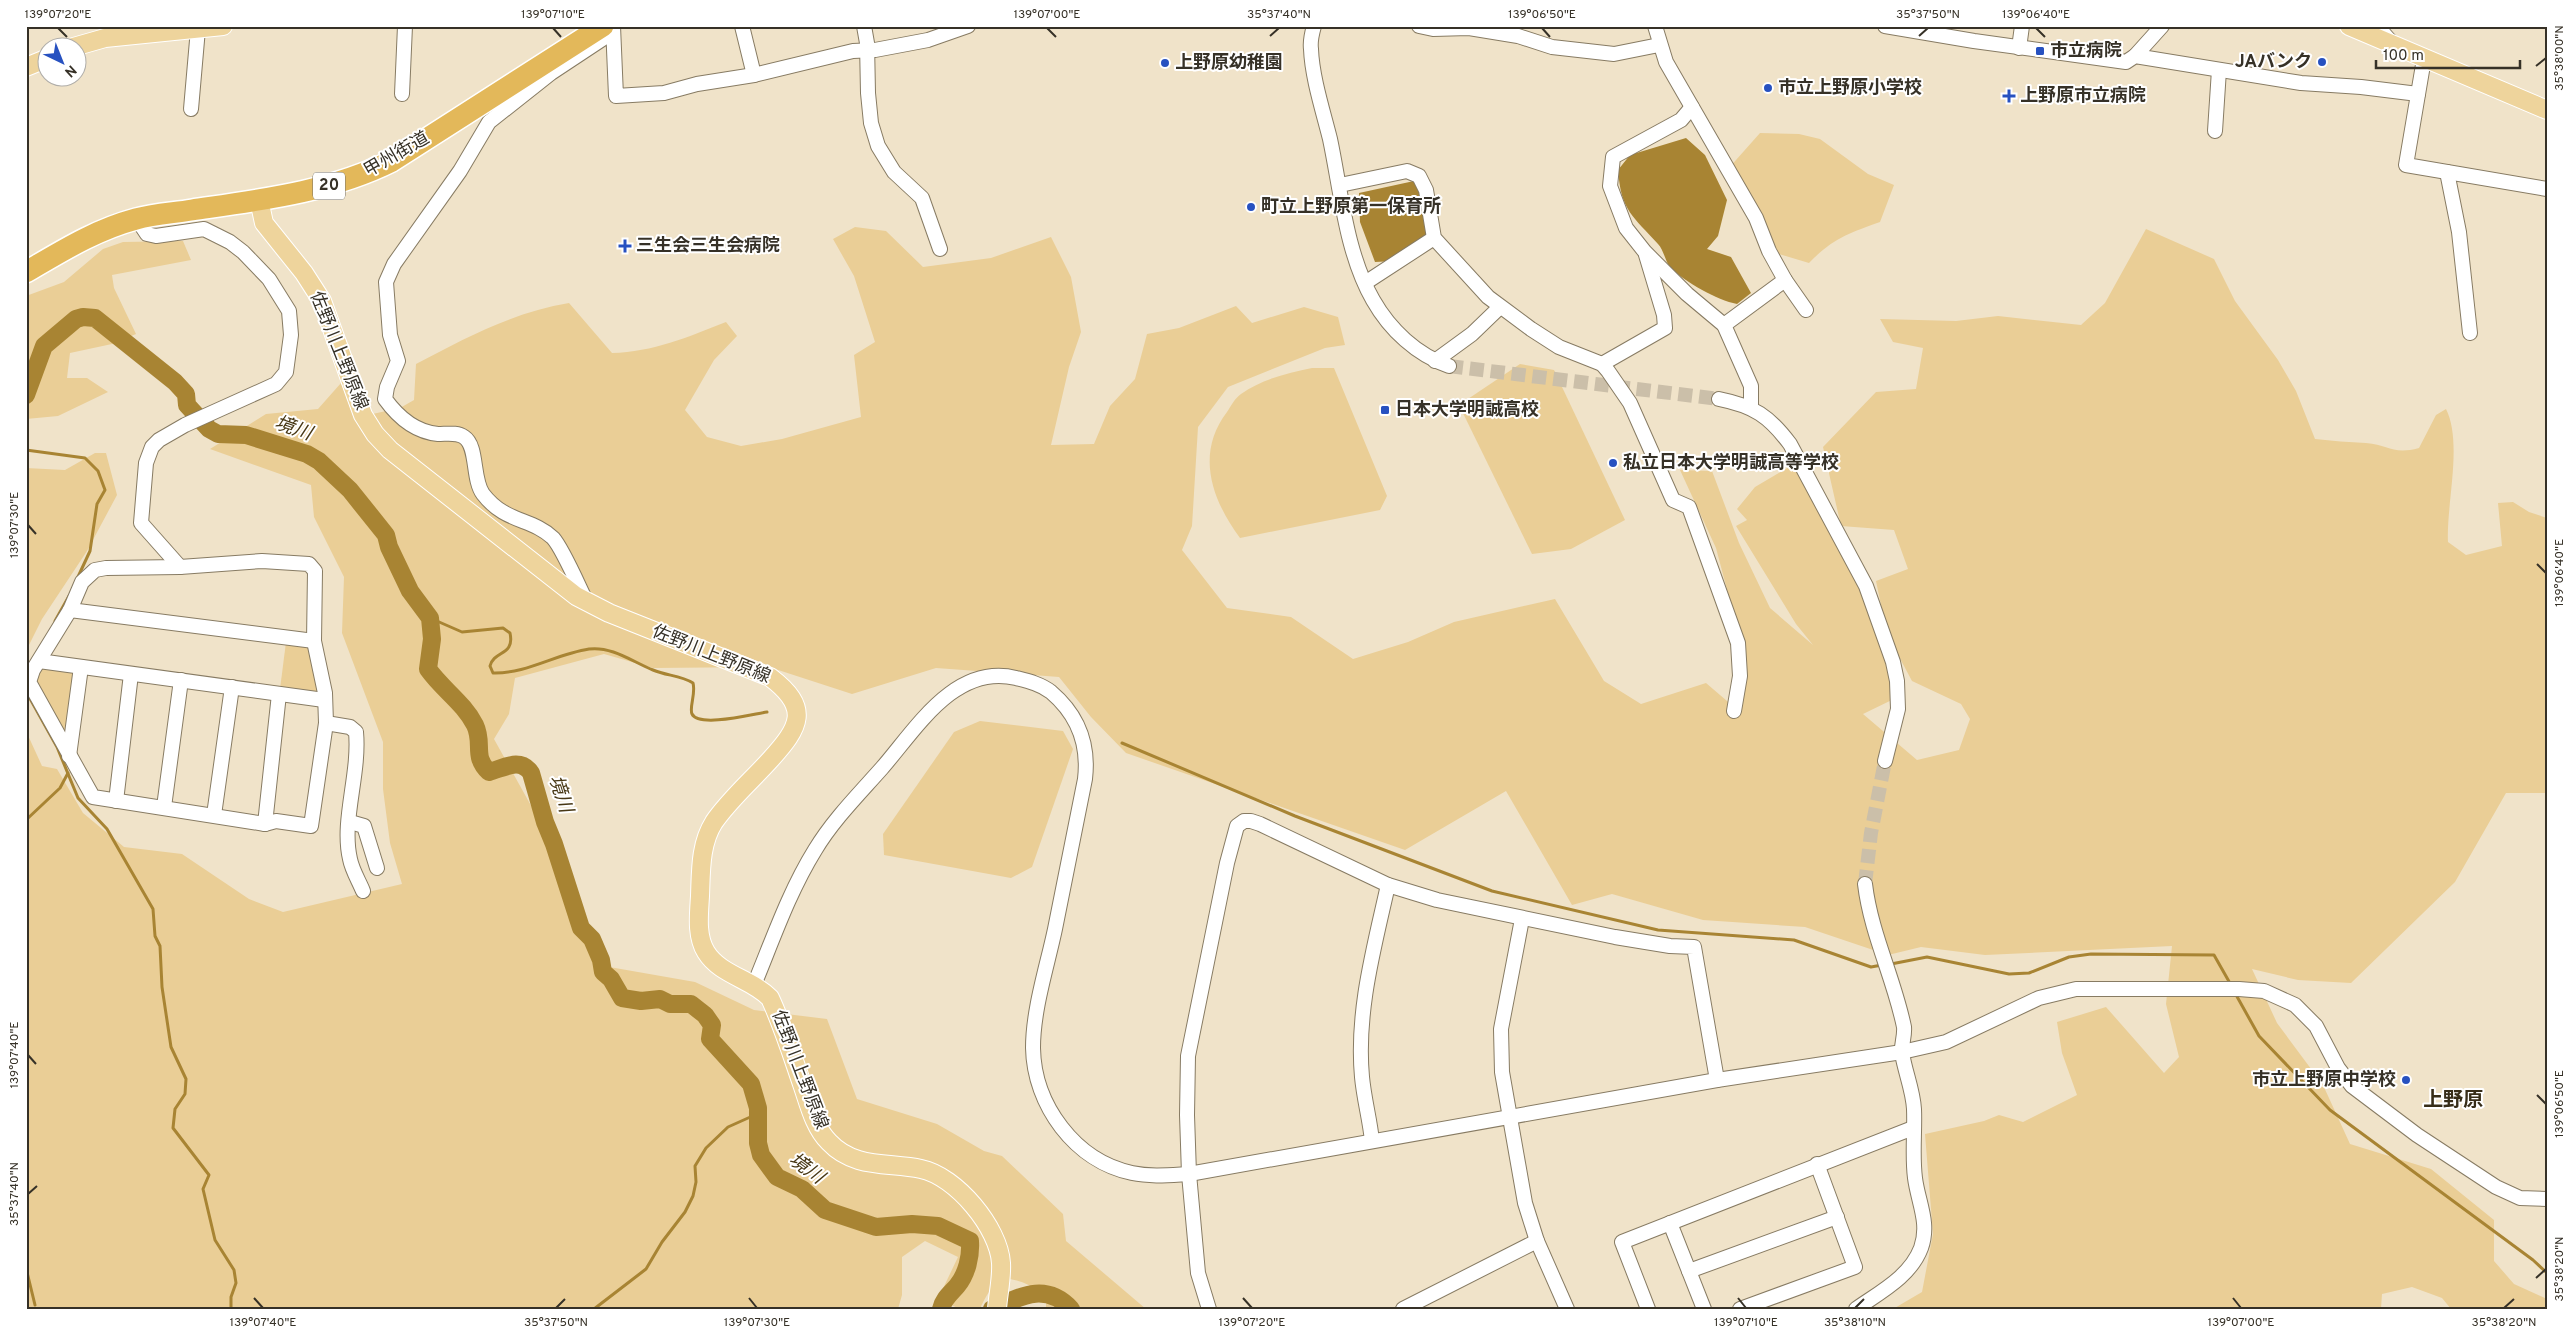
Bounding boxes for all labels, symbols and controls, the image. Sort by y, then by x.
text: 139°07'20"E [25,7,91,23]
text: 139°07'10"E [521,7,585,23]
text: 139°07'00"E [1013,7,1081,23]
text: 35°37'40"N [1247,7,1311,23]
text: 139°06'50"E [1508,7,1576,23]
text: 35°37'50"N [1896,7,1960,23]
text: 139°06'40"E [2002,7,2070,23]
text: 35°38'00"N [2552,25,2568,91]
north arrow [38,38,88,88]
scale bar [2376,38,2519,70]
place label: 市立病院 [2050,40,2122,63]
marker: 市立病院 [2034,45,2046,57]
text: 100 m [2383,47,2424,66]
place label: JAバンク [2235,51,2312,74]
place label: 上野原幼稚園 [1175,52,1283,75]
marker: JAバンク [2316,56,2328,68]
marker: 上野原幼稚園 [1159,57,1171,69]
text: N [60,61,79,80]
place label: 市立上野原小学校 [1778,77,1922,100]
marker: 市立上野原小学校 [1762,82,1774,94]
place label: 上野原市立病院 [2020,85,2146,108]
marker: 上野原市立病院 [2002,89,2016,103]
street label: 甲州街道 [360,127,434,183]
road number: 20 [313,172,345,200]
place label: 町立上野原第一保育所 [1261,196,1441,219]
marker: 町立上野原第一保育所 [1245,201,1257,213]
place label: 三生会三生会病院 [636,235,780,258]
marker: 三生会三生会病院 [618,239,632,253]
street label: 佐野川上野原線 [304,288,372,414]
place label: 日本大学明誠高校 [1395,399,1539,422]
marker: 日本大学明誠高校 [1379,404,1391,416]
water label: 境川 [271,411,317,447]
place label: 私立日本大学明誠高等学校 [1623,452,1839,475]
marker: 私立日本大学明誠高等学校 [1607,457,1619,469]
text: 139°07'30"E [7,492,23,558]
text: 139°06'40"E [2552,539,2568,607]
street label: 佐野川上野原線 [648,621,774,689]
water label: 境川 [543,772,578,818]
street label: 佐野川上野原線 [766,1007,832,1133]
text: 139°07'40"E [7,1022,23,1088]
place label: 市立上野原中学校 [2252,1069,2396,1092]
text: 139°06'50"E [2552,1070,2568,1138]
marker: 市立上野原中学校 [2400,1074,2412,1086]
district label: 上野原 [2423,1088,2483,1114]
water label: 境川 [784,1148,830,1191]
text: 35°37'40"N [7,1162,23,1226]
text: 35°38'20"N [2552,1236,2568,1302]
text: 139°07'40"E [230,1315,296,1331]
text: 35°37'50"N [524,1315,588,1331]
text: 139°07'30"E [724,1315,790,1331]
text: 139°07'20"E [1219,1315,1285,1331]
text: 139°07'10"E [1714,1315,1778,1331]
text: 35°38'10"N [1824,1315,1886,1331]
text: 139°07'00"E [2207,1315,2275,1331]
text: 35°38'20"N [2471,1315,2537,1331]

